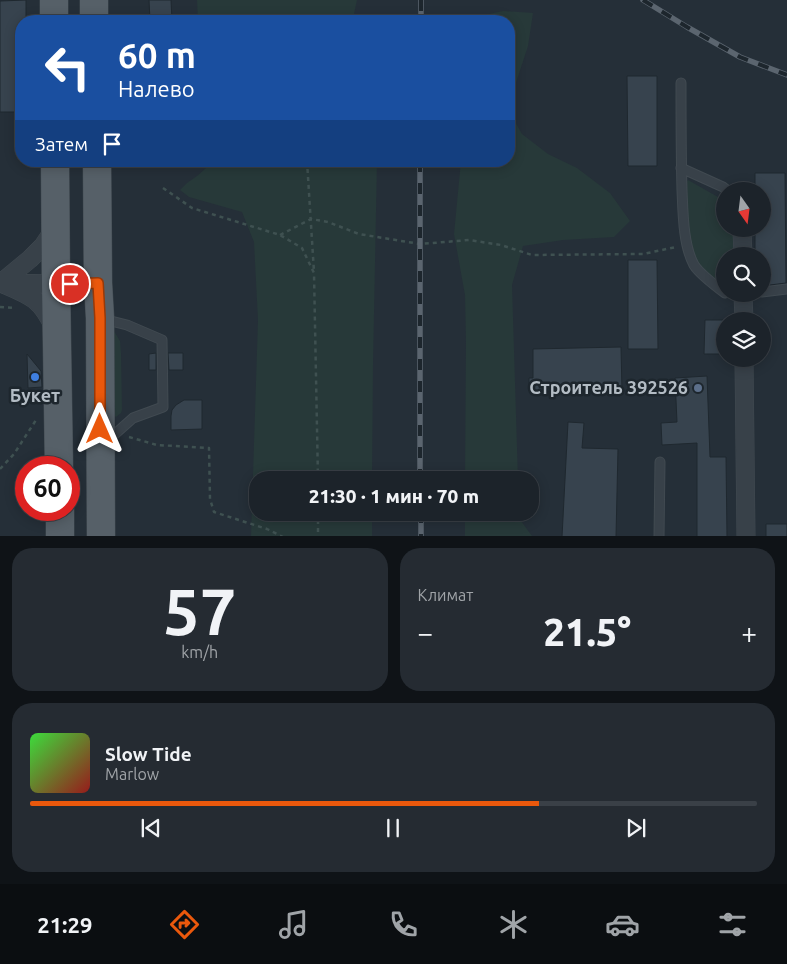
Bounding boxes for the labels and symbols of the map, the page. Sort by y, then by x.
north arrow [716,182,771,238]
pin [49,263,91,305]
marker: Букет [29,371,41,383]
place label: Строитель 392526 [529,377,688,397]
marker: Строитель 392526 [692,382,704,394]
place label: Букет [10,385,60,405]
position arrow [73,402,125,454]
speed limit sign: 60 [15,456,80,521]

